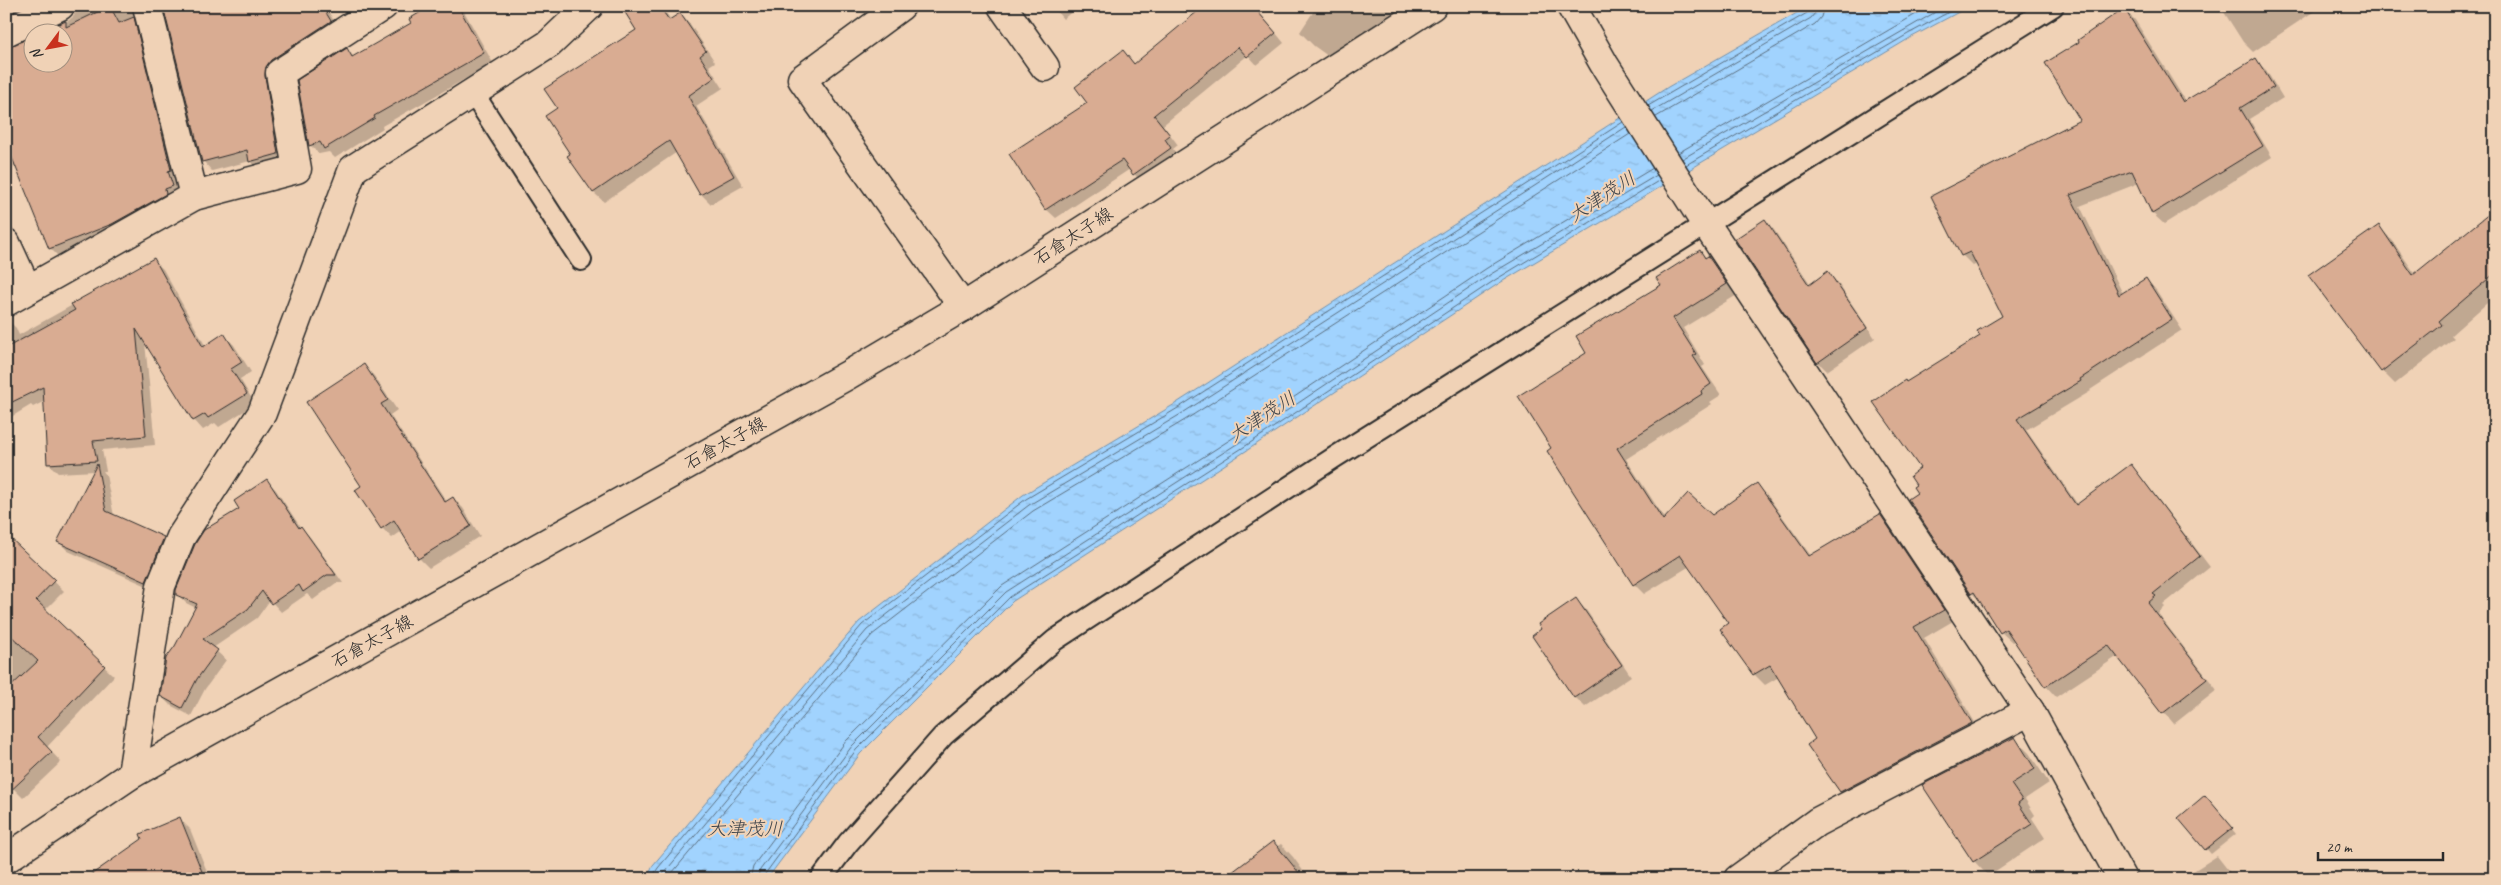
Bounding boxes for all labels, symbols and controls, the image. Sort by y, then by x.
north arrow [22,22,72,72]
text: N [27,44,47,63]
water label: 大津茂川 [1564,166,1640,228]
street label: 石倉太子線 [1029,202,1117,270]
water label: 大津茂川 [1224,386,1300,448]
street label: 石倉太子線 [680,412,770,474]
street label: 石倉太子線 [327,610,417,672]
water label: 大津茂川 [707,817,783,841]
scale bar [2318,830,2444,862]
text: 20 m [2326,838,2353,857]

